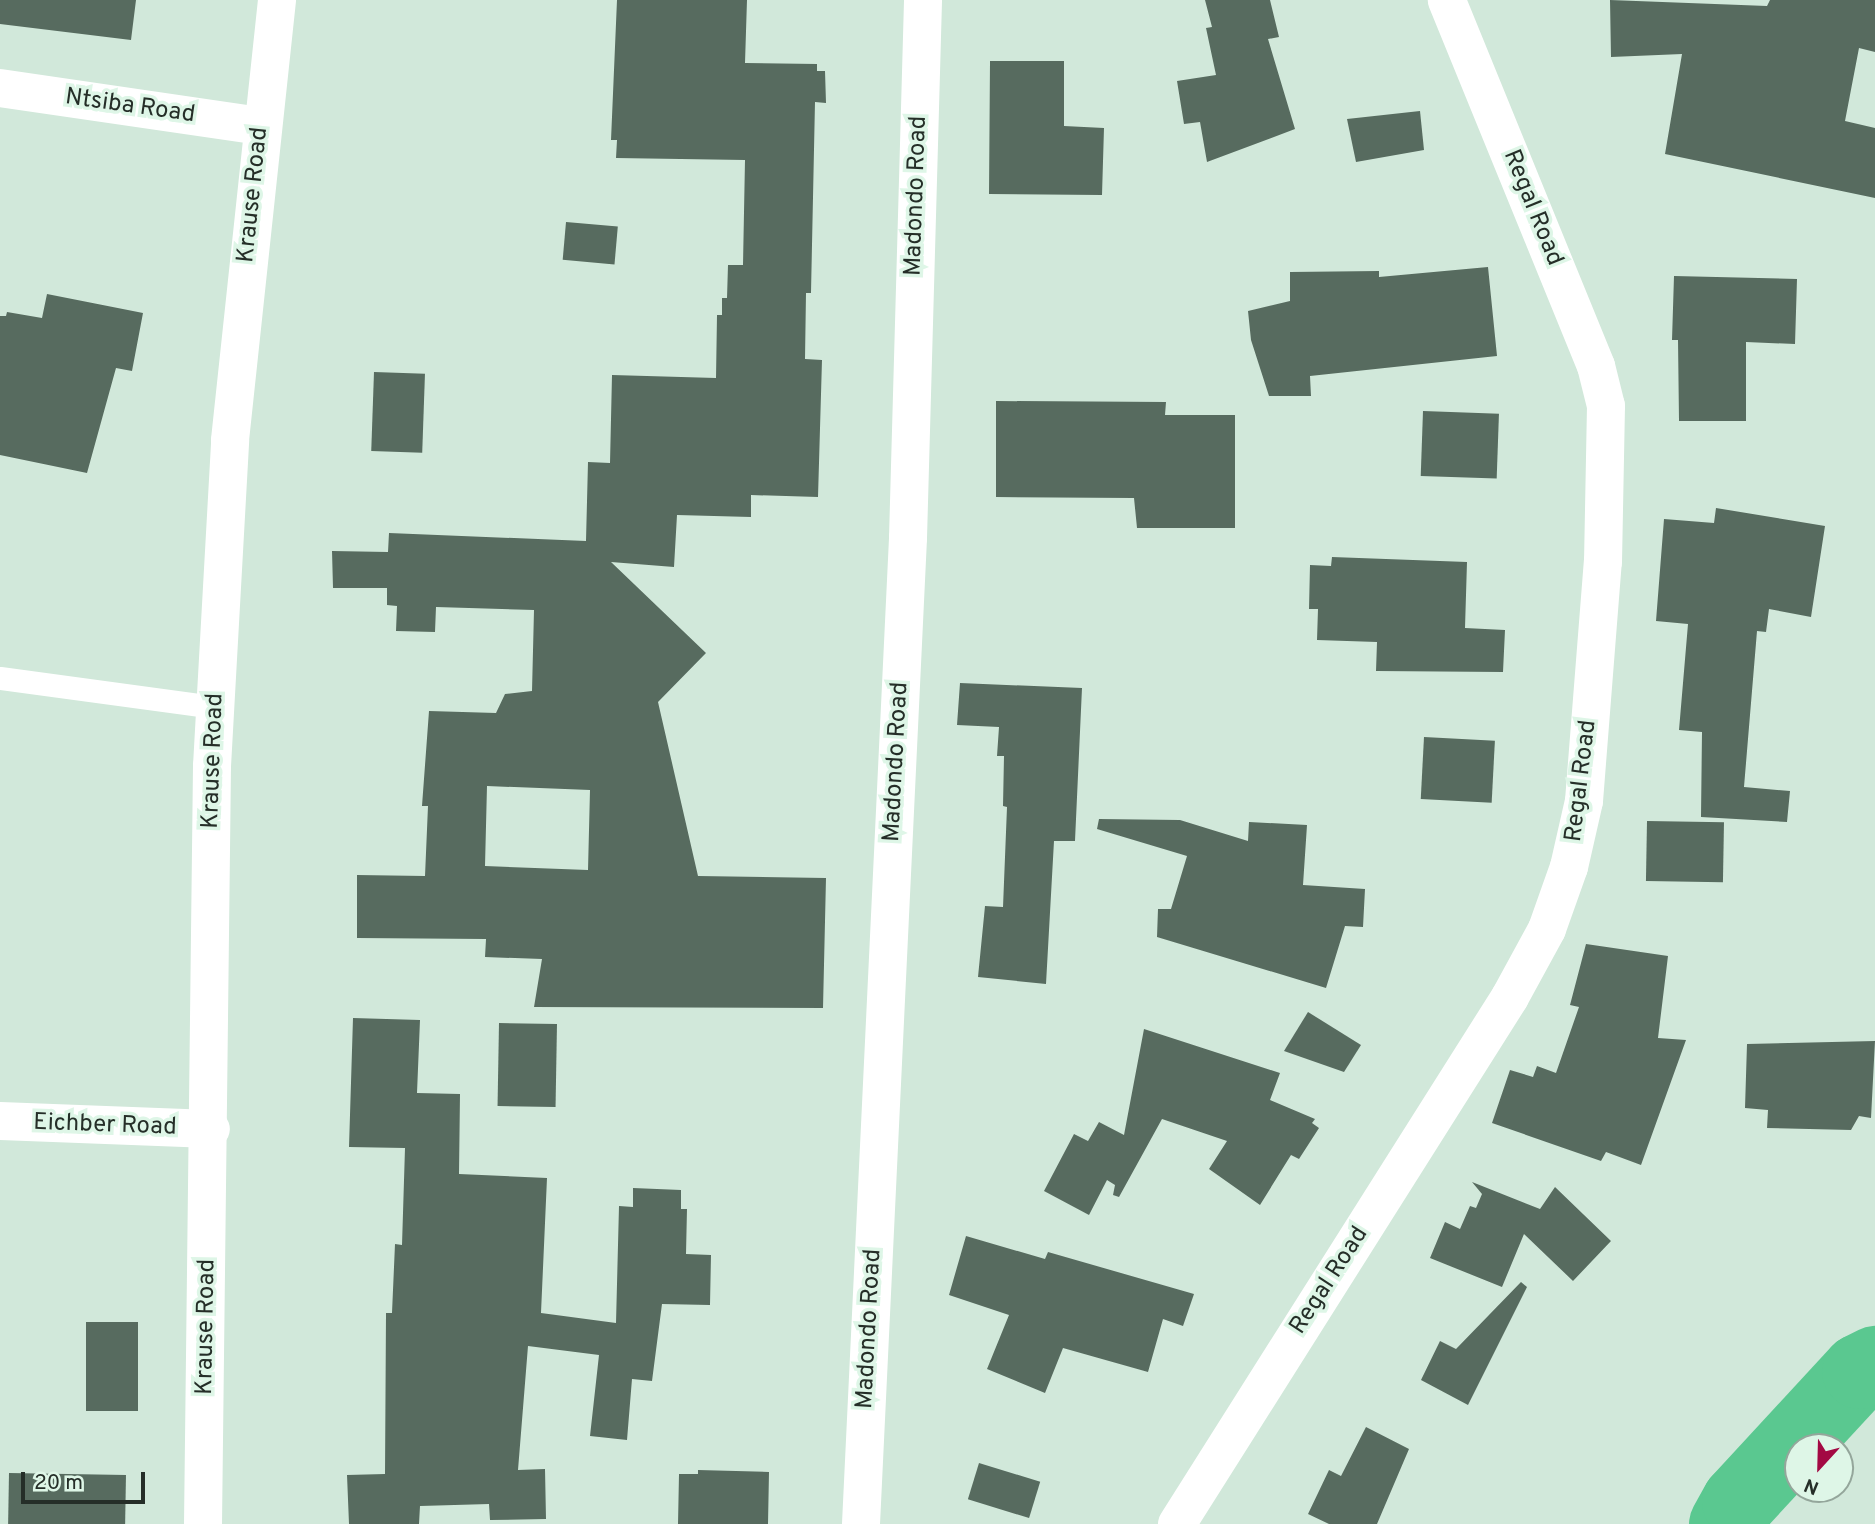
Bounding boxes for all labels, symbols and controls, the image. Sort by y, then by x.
street label: Ntsiba Road [63,84,197,130]
street label: Madondo Road [900,115,934,277]
street label: Krause Road [233,126,275,264]
street label: Regal Road [1496,146,1568,270]
street label: Madondo Road [878,681,916,843]
street label: Krause Road [197,693,231,829]
street label: Regal Road [1560,718,1604,844]
street label: Eichber Road [33,1109,177,1143]
street label: Regal Road [1285,1222,1375,1340]
street label: Madondo Road [851,1248,889,1410]
street label: Krause Road [191,1259,223,1395]
north arrow [1784,1433,1854,1503]
scale bar [24,1458,149,1502]
text: 20 m [34,1470,83,1497]
text: N [1801,1472,1823,1499]

